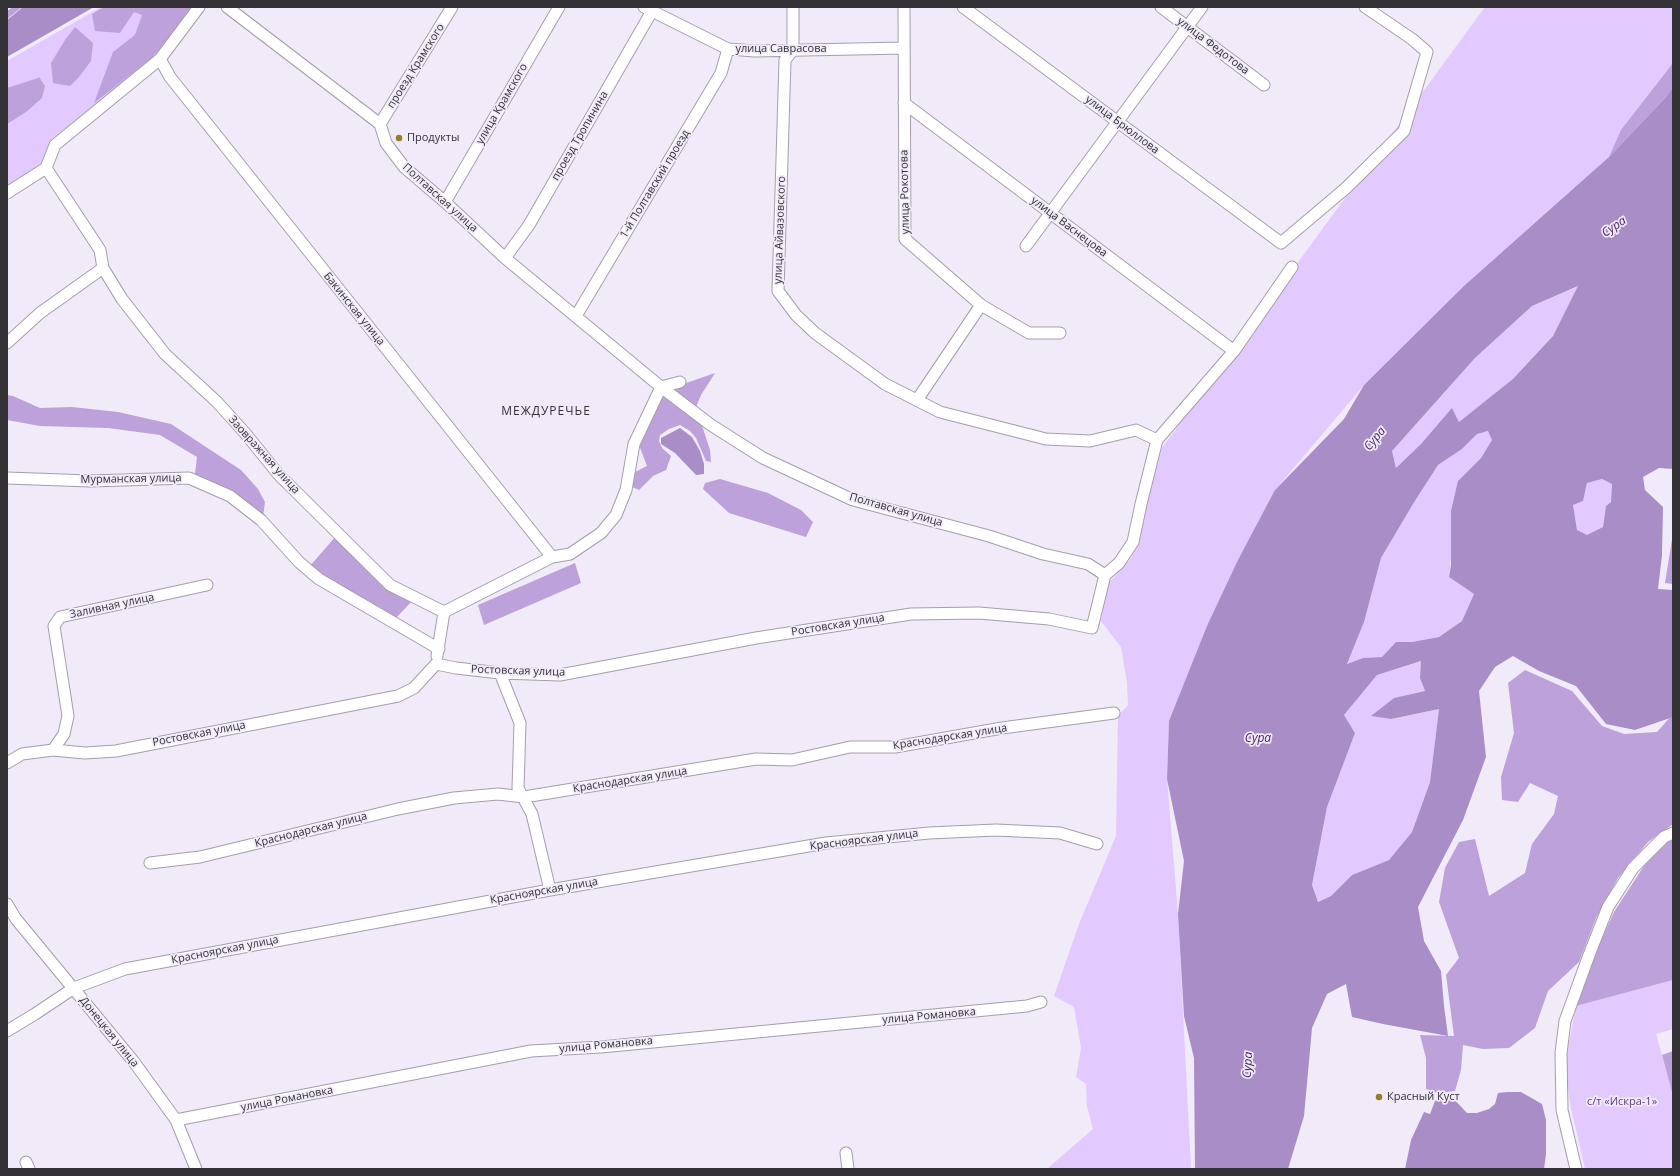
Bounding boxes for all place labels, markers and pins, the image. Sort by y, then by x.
place label: Продукты [407,131,459,145]
marker: Продукты [394,133,404,143]
place label: Красный Куст [1387,1090,1460,1104]
marker: Красный Куст [1374,1092,1384,1102]

